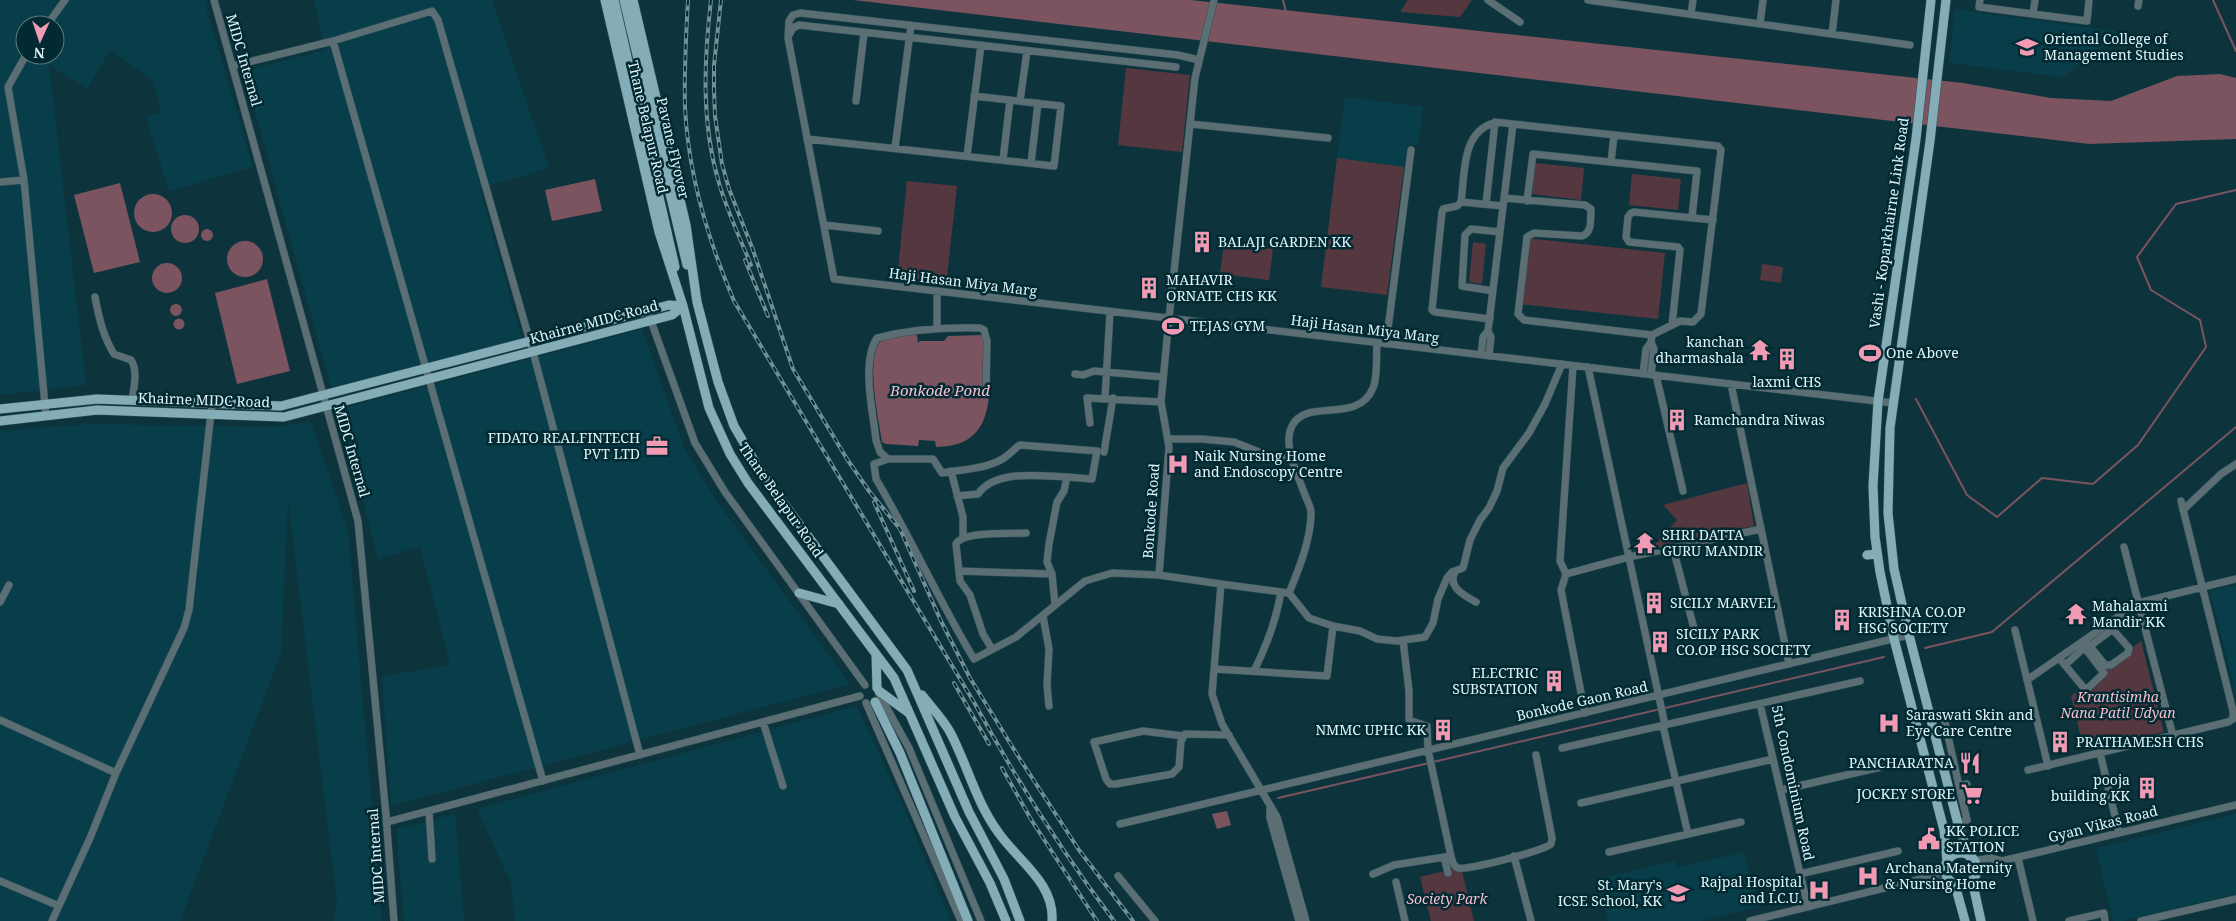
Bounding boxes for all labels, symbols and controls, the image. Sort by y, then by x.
street label: MIDC Internal [222,12,267,109]
north arrow [15,15,65,65]
place label: Oriental College of Management Studies [2044,29,2184,64]
school or university icon: Oriental College of Management Studies [2014,34,2040,60]
text: N [33,44,45,63]
street label: Thane Belapur Road [624,59,673,196]
street label: Pavane Flyover [653,95,694,201]
street label: Vashi - Koparkhairne Link Road [1864,116,1913,329]
building icon: BALAJI GARDEN KK [1189,229,1215,255]
place label: BALAJI GARDEN KK [1218,232,1351,251]
street label: Haji Hasan Miya Marg [888,263,1039,300]
place label: MAHAVIR ORNATE CHS KK [1166,270,1277,305]
building icon: MAHAVIR ORNATE CHS KK [1136,275,1162,301]
street label: Khairne MIDC Road [528,295,661,348]
street label: Haji Hasan Miya Marg [1290,310,1441,347]
sports icon: TEJAS GYM [1160,313,1186,339]
place label: TEJAS GYM [1190,316,1265,335]
place label: kanchan dharmashala [1656,332,1744,367]
temple icon: kanchan dharmashala [1747,337,1773,363]
sports icon: One Above [1857,340,1883,366]
place label: One Above [1886,343,1959,362]
building icon: laxmi CHS [1774,346,1800,372]
place label: laxmi CHS [1753,372,1821,391]
water label: Bonkode Pond [889,380,990,400]
street label: Khairne MIDC Road [138,388,271,411]
street label: MIDC Internal [330,403,375,500]
building icon: Ramchandra Niwas [1664,407,1690,433]
place label: Ramchandra Niwas [1694,410,1825,429]
place label: FIDATO REALFINTECH PVT LTD [488,428,640,463]
office icon: FIDATO REALFINTECH PVT LTD [644,433,670,459]
street label: Thane Belapur Road [735,439,828,561]
place label: Naik Nursing Home and Endoscopy Centre [1194,446,1343,481]
hospital icon: Naik Nursing Home and Endoscopy Centre [1165,451,1191,477]
street label: Bonkode Road [1138,462,1163,559]
place label: SHRI DATTA GURU MANDIR [1662,525,1764,560]
temple icon: SHRI DATTA GURU MANDIR [1632,530,1658,556]
building icon: SICILY MARVEL [1641,590,1667,616]
place label: SICILY MARVEL [1670,593,1776,612]
place label: Mahalaxmi Mandir KK [2092,596,2168,631]
temple icon: Mahalaxmi Mandir KK [2063,601,2089,627]
place label: KRISHNA CO.OP HSG SOCIETY [1858,602,1966,637]
building icon: KRISHNA CO.OP HSG SOCIETY [1829,607,1855,633]
place label: SICILY PARK CO.OP HSG SOCIETY [1676,624,1811,659]
building icon: SICILY PARK CO.OP HSG SOCIETY [1647,629,1673,655]
place label: ELECTRIC SUBSTATION [1452,663,1538,698]
building icon: ELECTRIC SUBSTATION [1541,668,1567,694]
street label: Bonkode Gaon Road [1514,676,1650,725]
park label: Krantisimha Nana Patil Udyan [2059,687,2176,722]
street label: 5th Condominium Road [1768,703,1819,863]
place label: Saraswati Skin and Eye Care Centre [1906,705,2034,740]
hospital icon: Saraswati Skin and Eye Care Centre [1876,710,1902,736]
building icon: NMMC UPHC KK [1430,717,1456,743]
place label: NMMC UPHC KK [1315,720,1426,739]
building icon: PRATHAMESH CHS [2047,729,2073,755]
place label: PRATHAMESH CHS [2076,732,2204,751]
restaurant icon: PANCHARATNA [1957,750,1983,776]
place label: PANCHARATNA [1849,753,1954,772]
place label: pooja building KK [2051,770,2130,805]
building icon: pooja building KK [2134,775,2160,801]
supermarket icon: JOCKEY STORE [1959,781,1985,807]
place label: JOCKEY STORE [1855,784,1955,803]
street label: Gyan Vikas Road [2046,801,2160,846]
street label: MIDC Internal [363,807,388,904]
place label: KK POLICE STATION [1946,821,2020,856]
public building icon: KK POLICE STATION [1916,826,1942,852]
place label: Archana Maternity & Nursing Home [1885,858,2012,893]
hospital icon: Archana Maternity & Nursing Home [1855,863,1881,889]
place label: Rajpal Hospital and I.C.U. [1701,872,1803,907]
place label: St. Mary's ICSE School, KK [1558,875,1662,910]
hospital icon: Rajpal Hospital and I.C.U. [1806,877,1832,903]
school or university icon: St. Mary's ICSE School, KK [1665,880,1691,906]
park label: Society Park [1406,889,1489,908]

